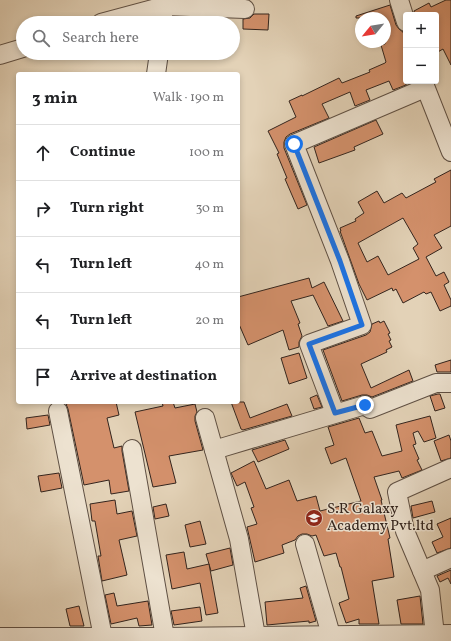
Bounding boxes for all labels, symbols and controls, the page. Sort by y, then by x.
north arrow [355,12,391,48]
map controls [403,12,439,84]
button: + [403,12,439,48]
search box [16,16,240,60]
icon: search [30,27,52,49]
text: Search here [62,28,139,49]
button: − [403,48,439,84]
text: 3 min [32,87,78,110]
text: Walk · 190 m [153,89,224,107]
route start [285,135,303,153]
icon: ahead [32,142,54,164]
text: Continue [70,142,135,163]
text: 100 m [189,144,224,162]
icon: right [32,198,54,220]
text: Turn right [70,198,144,219]
text: 30 m [196,200,224,218]
icon: left [32,254,54,276]
text: Turn left [70,254,132,275]
text: 40 m [195,256,224,274]
icon: left [32,310,54,332]
text: Turn left [70,310,132,331]
text: 20 m [195,312,224,330]
icon: arrive [32,366,54,388]
text: Arrive at destination [70,366,217,387]
route end [356,396,374,414]
place label: S.R Galaxy Academy Pvt.ltd [327,499,434,537]
school or university icon: S.R Galaxy Academy Pvt.ltd [304,508,324,528]

